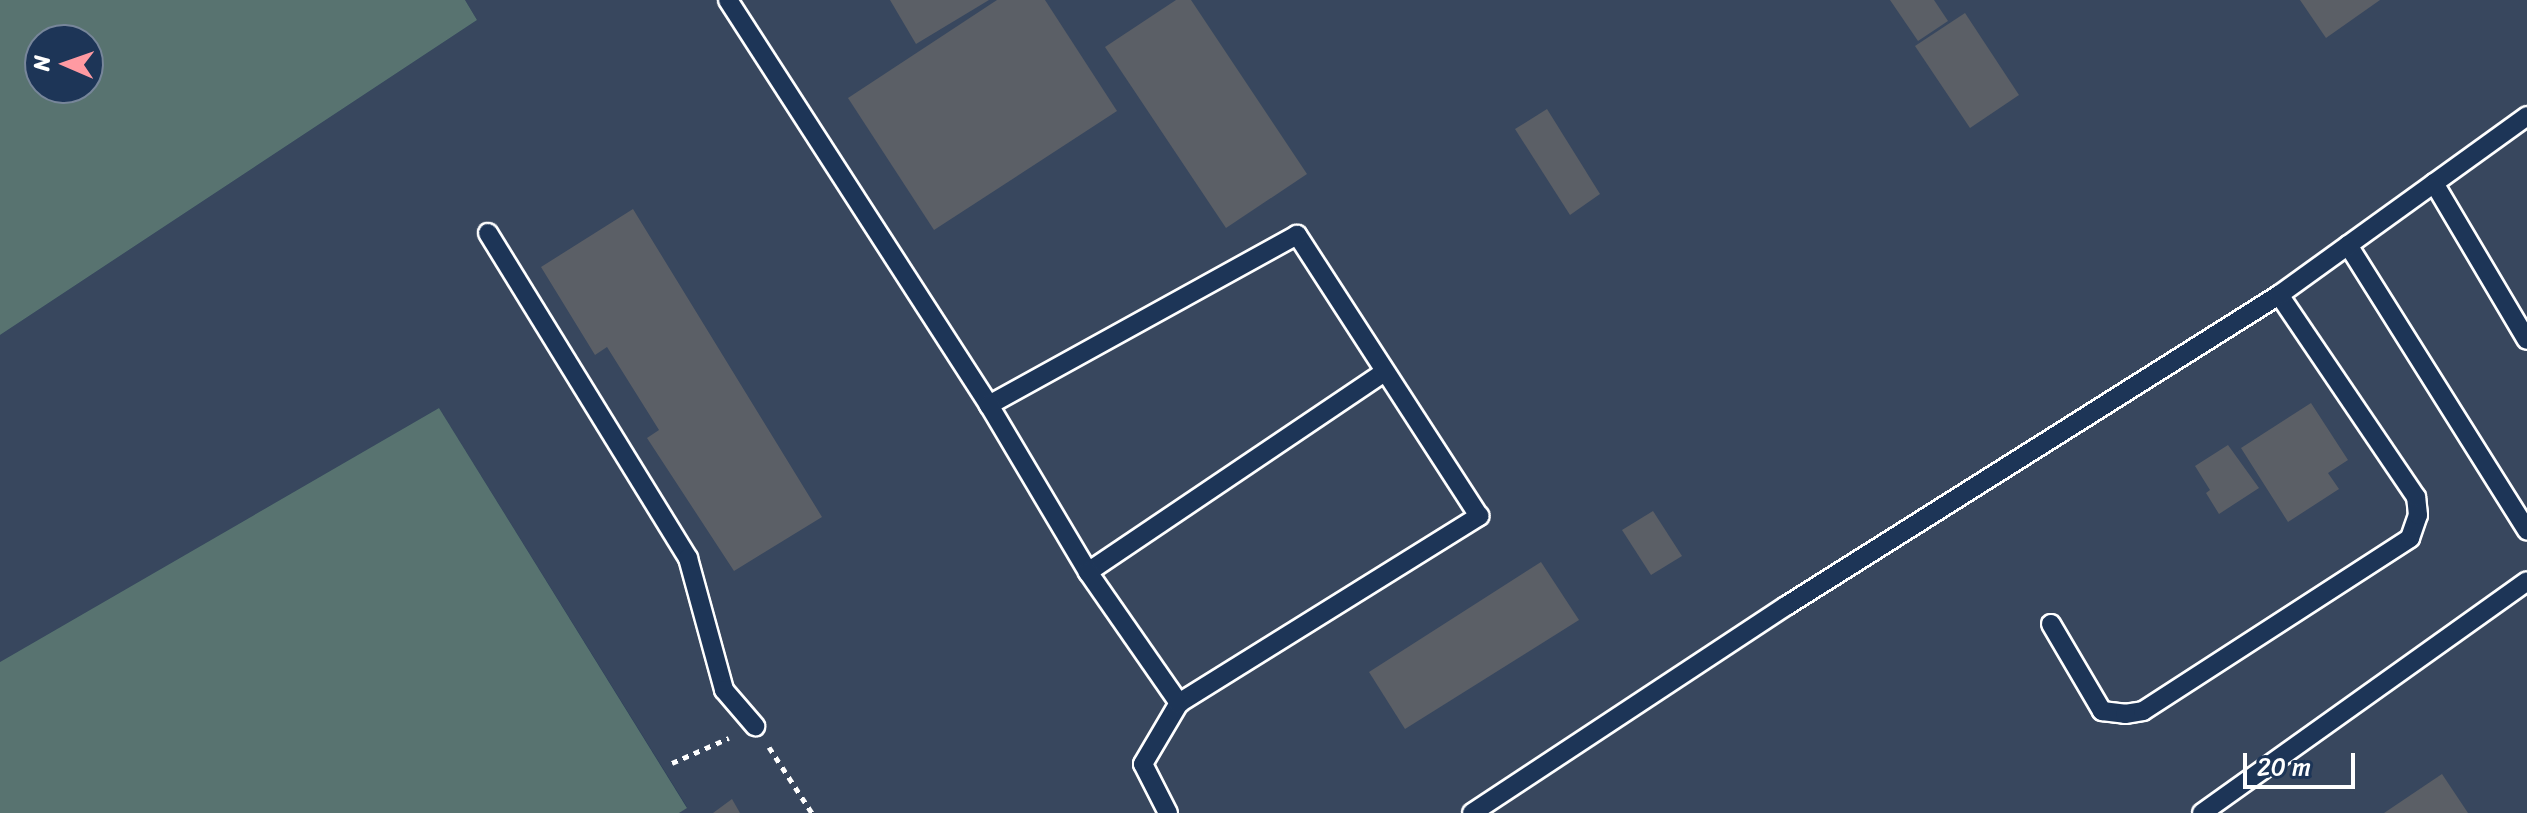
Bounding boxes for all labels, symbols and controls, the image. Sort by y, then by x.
north arrow [24,24,104,104]
text: N [22,55,61,72]
scale bar [2247,737,2359,787]
text: 20 m [2257,746,2311,788]

